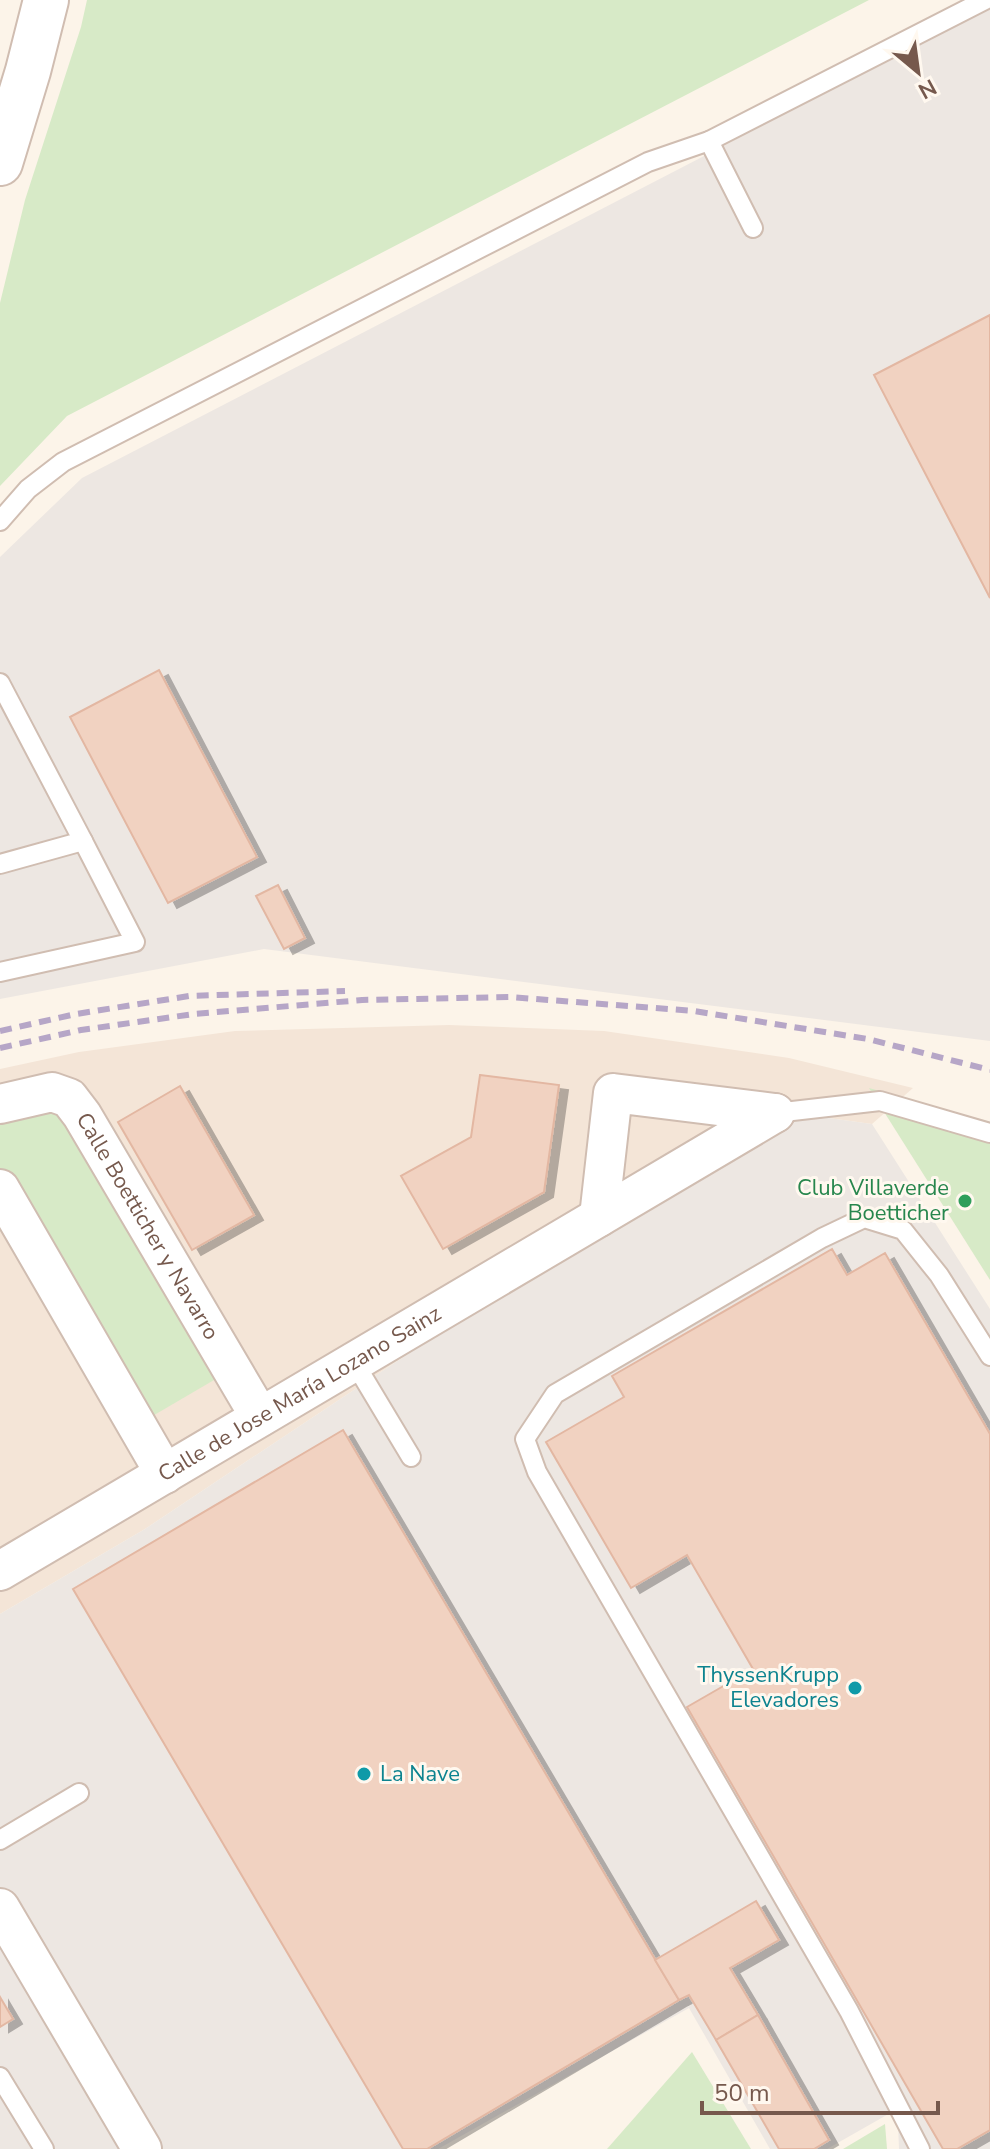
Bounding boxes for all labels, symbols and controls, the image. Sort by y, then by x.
north arrow [878,32,958,112]
text: N [913,72,942,106]
street label: Calle Boetticher y Navarro [69,1107,226,1345]
place label: Club Villaverde Boetticher [797,1173,949,1228]
marker: Club Villaverde Boetticher [956,1192,974,1210]
street label: Calle de Jose María Lozano Sainz [153,1299,447,1489]
place label: ThyssenKrupp Elevadores [697,1660,839,1715]
marker: ThyssenKrupp Elevadores [846,1679,864,1697]
place label: La Nave [380,1759,460,1789]
marker: La Nave [355,1765,373,1783]
scale bar [702,2065,938,2115]
text: 50 m [714,2077,770,2109]

